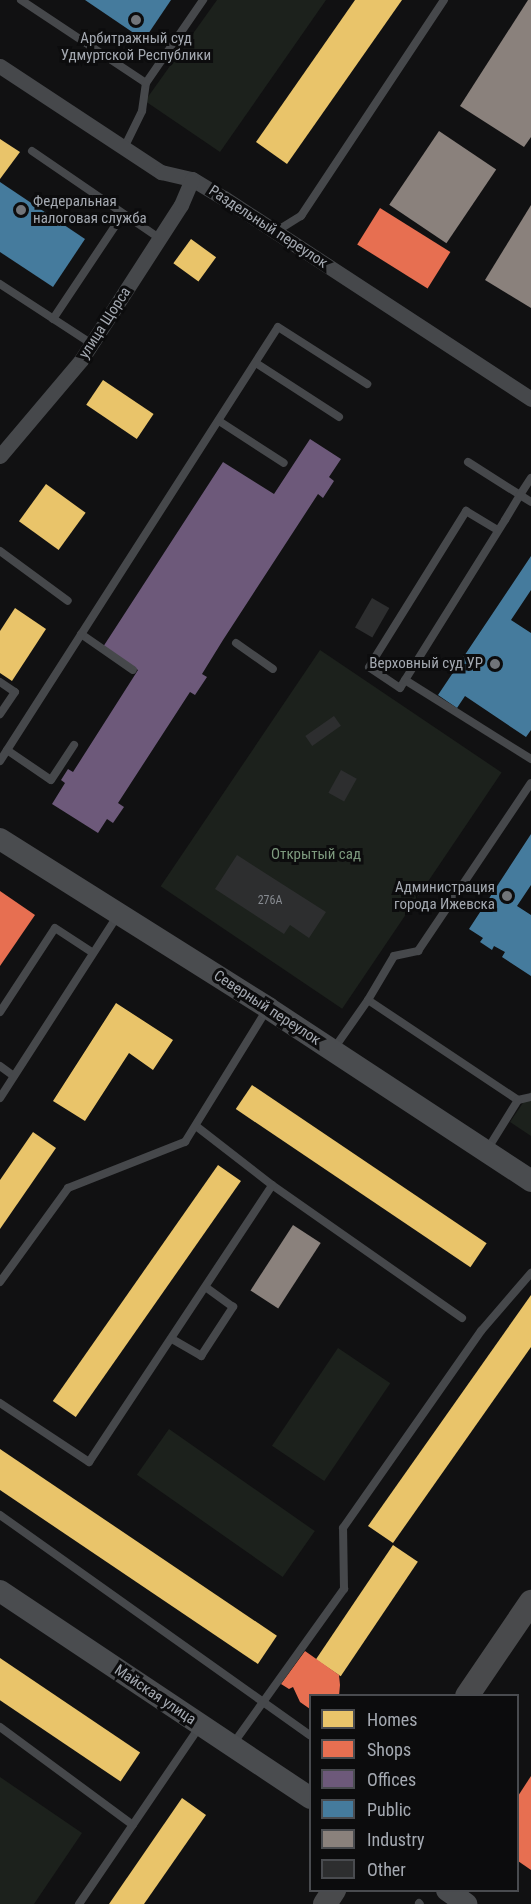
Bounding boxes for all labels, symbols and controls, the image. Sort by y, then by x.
marker: Арбитражный суд Удмуртской Республики [129,13,143,27]
place label: Арбитражный суд Удмуртской Республики [61,29,211,64]
street label: Раздельный переулок [205,182,331,272]
place label: Федеральная налоговая служба [33,192,147,227]
marker: Федеральная налоговая служба [14,203,28,217]
street label: улица Щорса [75,284,135,362]
place label: Верховный суд УР [369,655,483,673]
marker: Верховный суд УР [488,657,502,671]
park label: Открытый сад [271,846,361,864]
place label: Администрация города Ижевска [394,878,495,913]
marker: Администрация города Ижевска [500,889,514,903]
house number: 276А [258,894,282,908]
street label: Северный переулок [210,967,324,1049]
street label: Майская улица [111,1661,199,1729]
legend [309,1694,519,1892]
text: Homes [367,1709,417,1730]
text: Shops [367,1739,411,1760]
text: Offices [367,1769,416,1790]
text: Public [367,1799,411,1820]
text: Industry [367,1829,425,1850]
text: Other [367,1859,406,1880]

